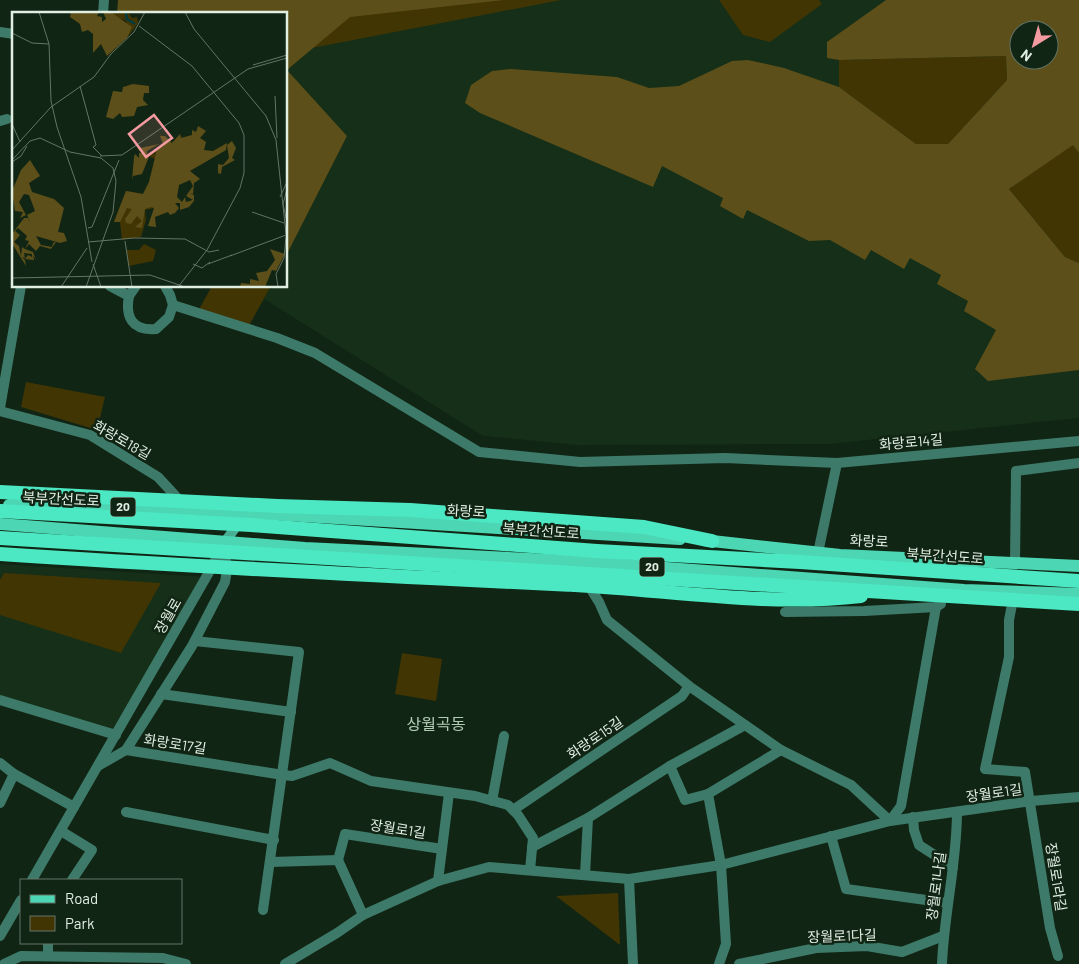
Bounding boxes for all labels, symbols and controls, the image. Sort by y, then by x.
inset map [12,12,288,288]
north arrow [1009,20,1059,70]
text: N [1017,46,1035,65]
street label: 화랑로18길 [90,416,154,463]
street label: 화랑로14길 [878,430,944,453]
street label: 북부간선도로 [22,488,100,509]
road number: 20 [110,498,136,516]
street label: 화랑로 [446,501,486,520]
street label: 북부간선도로 [502,519,580,542]
street label: 화랑로 [849,531,889,550]
street label: 북부간선도로 [906,544,984,567]
road number: 20 [640,558,664,576]
street label: 장월로 [151,595,185,637]
street label: 화랑로15길 [564,713,626,762]
district label: 상월곡동 [407,714,466,733]
street label: 화랑로17길 [143,730,208,757]
street label: 장월로1길 [965,780,1023,805]
street label: 장월로1길 [369,816,427,841]
street label: 장월로1라길 [1043,841,1070,912]
street label: 장월로1나길 [922,850,949,921]
legend [20,879,182,944]
text: Road [65,889,98,907]
text: Park [65,914,95,932]
street label: 장월로1다길 [807,926,877,945]

